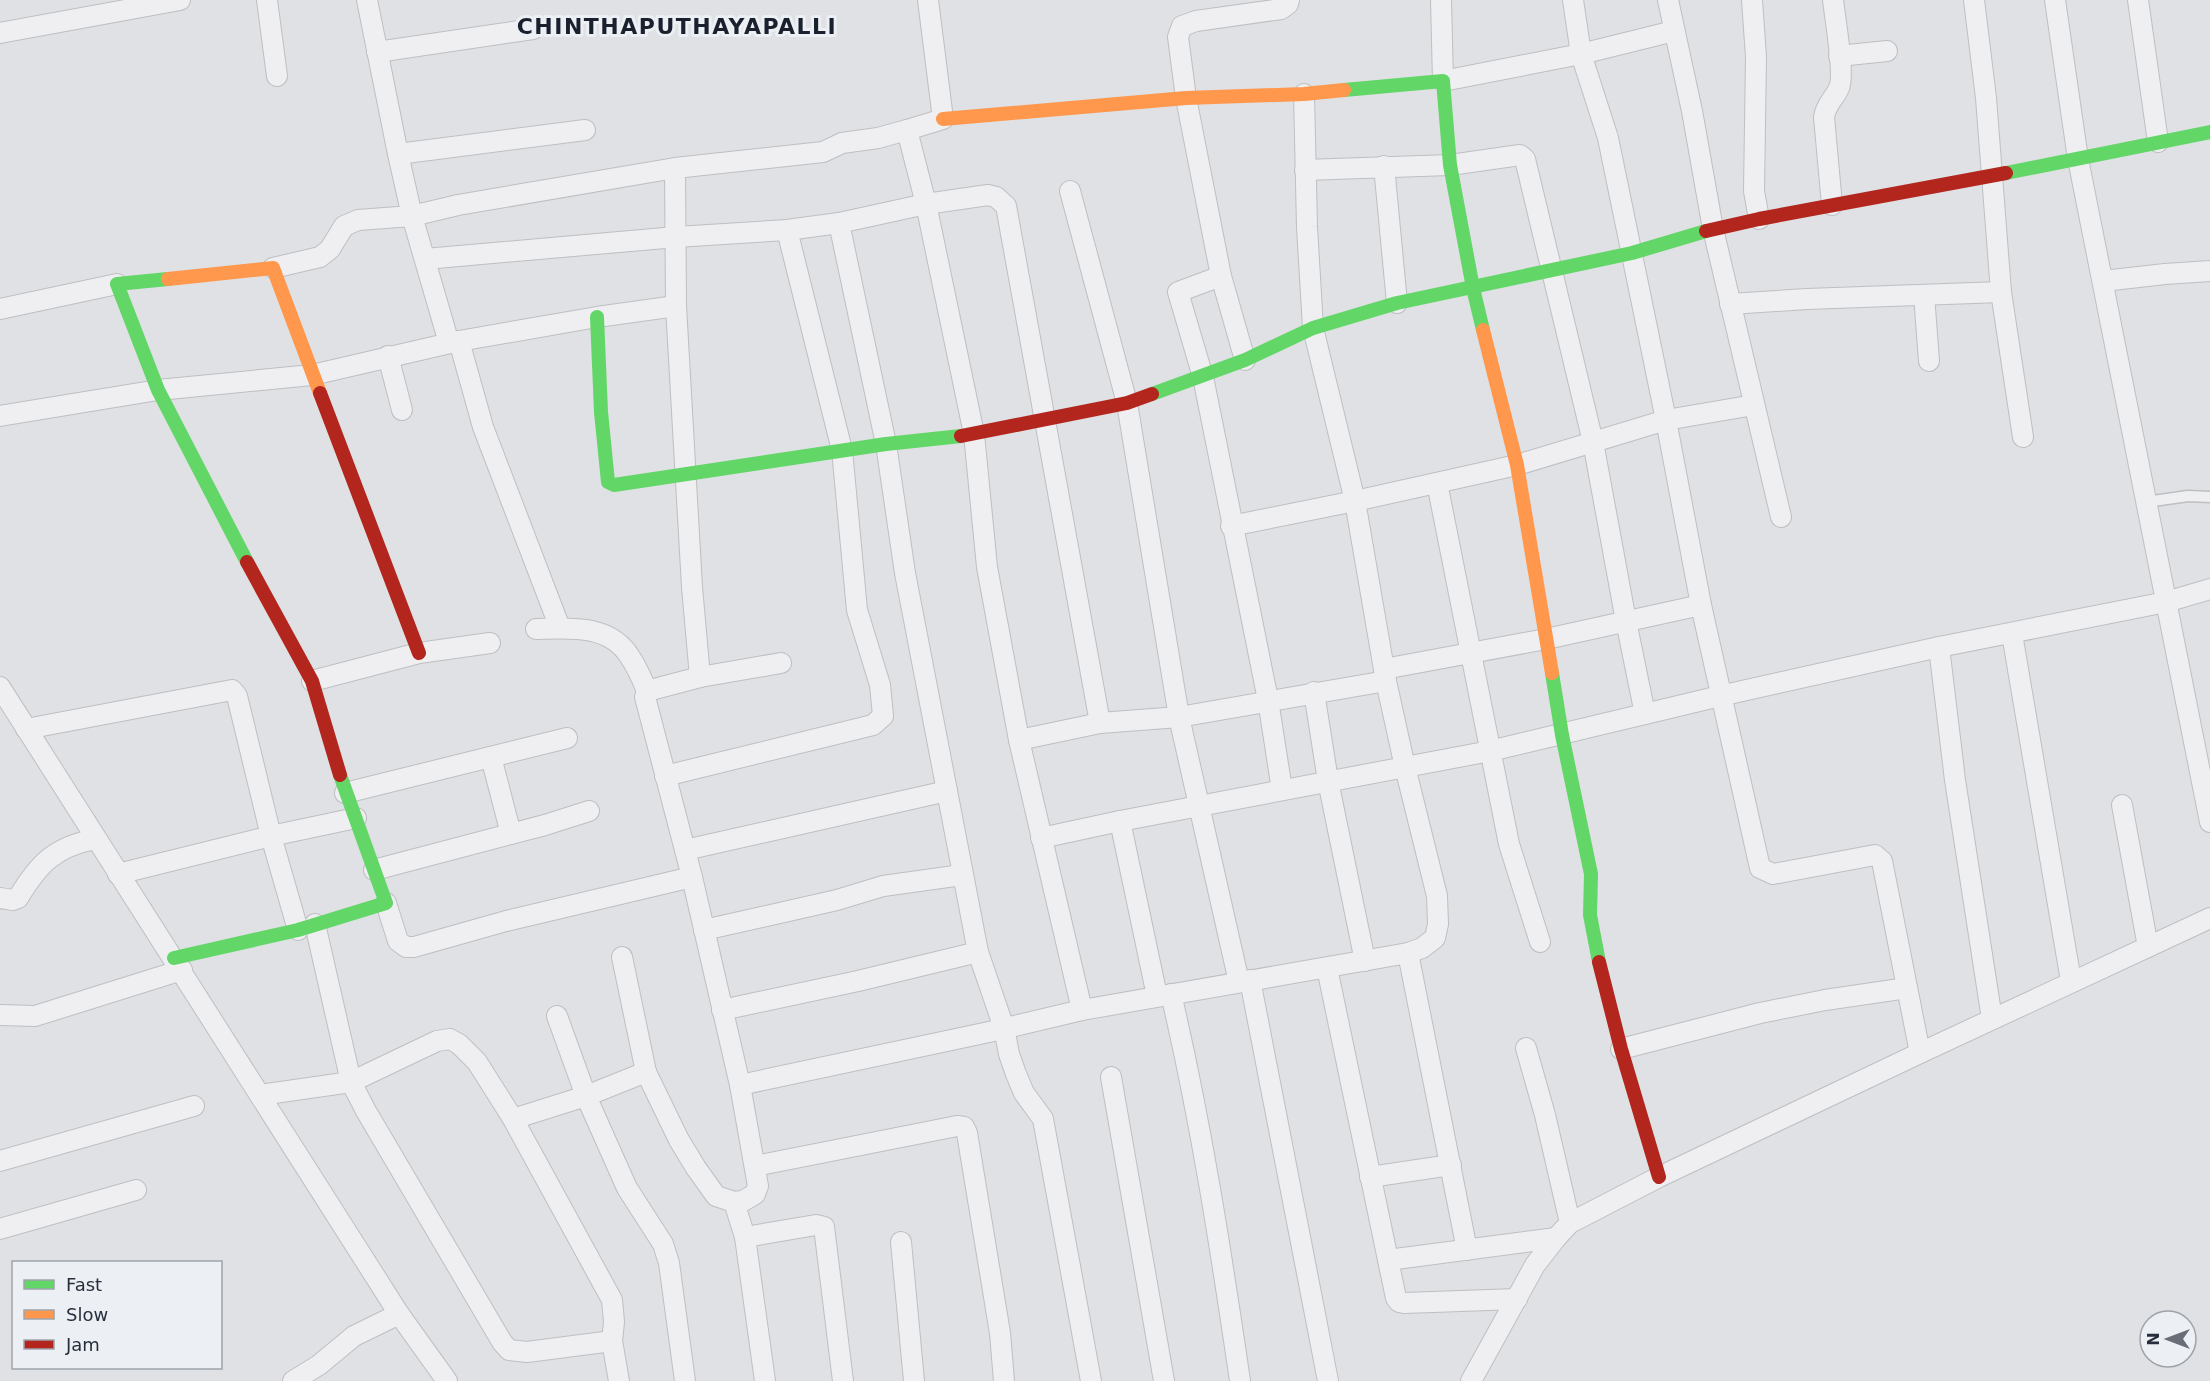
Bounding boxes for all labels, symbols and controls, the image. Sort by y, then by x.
district label: CHINTHAPUTHAYAPALLI [517,14,837,39]
legend [12,1261,222,1369]
text: Fast [66,1274,102,1295]
text: Slow [66,1304,108,1325]
north arrow [2138,1309,2198,1369]
text: N [2144,1332,2163,1346]
text: Jam [65,1334,100,1355]

